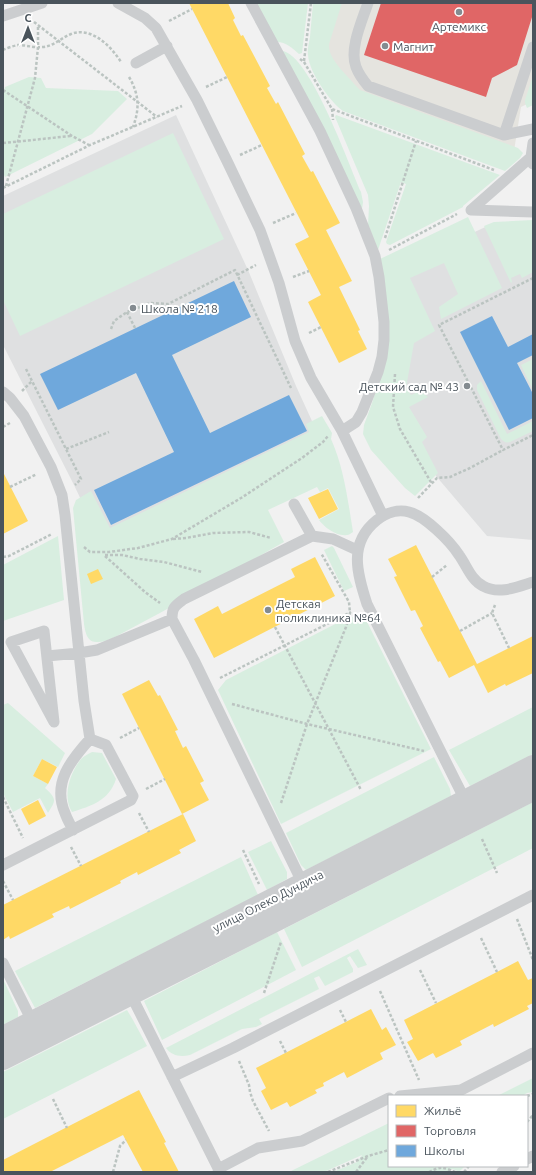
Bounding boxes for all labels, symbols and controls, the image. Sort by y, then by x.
marker: Артемикс [454,7,464,17]
north arrow [8,8,48,48]
text: С [24,12,32,24]
place label: Артемикс [432,20,487,33]
place label: Магнит [393,40,435,53]
marker: Магнит [380,41,390,51]
place label: Школа № 218 [141,302,218,315]
marker: Школа № 218 [128,303,138,313]
place label: Детский сад № 43 [359,380,459,393]
marker: Детский сад № 43 [462,381,472,391]
place label: Детская поликлиника №64 [276,597,381,624]
marker: Детская поликлиника №64 [263,605,273,615]
street label: улица Олеко Дундича [211,867,325,935]
legend [388,1095,528,1167]
text: Жильё [424,1104,461,1117]
text: Торговля [424,1124,476,1137]
text: Школы [424,1144,465,1157]

